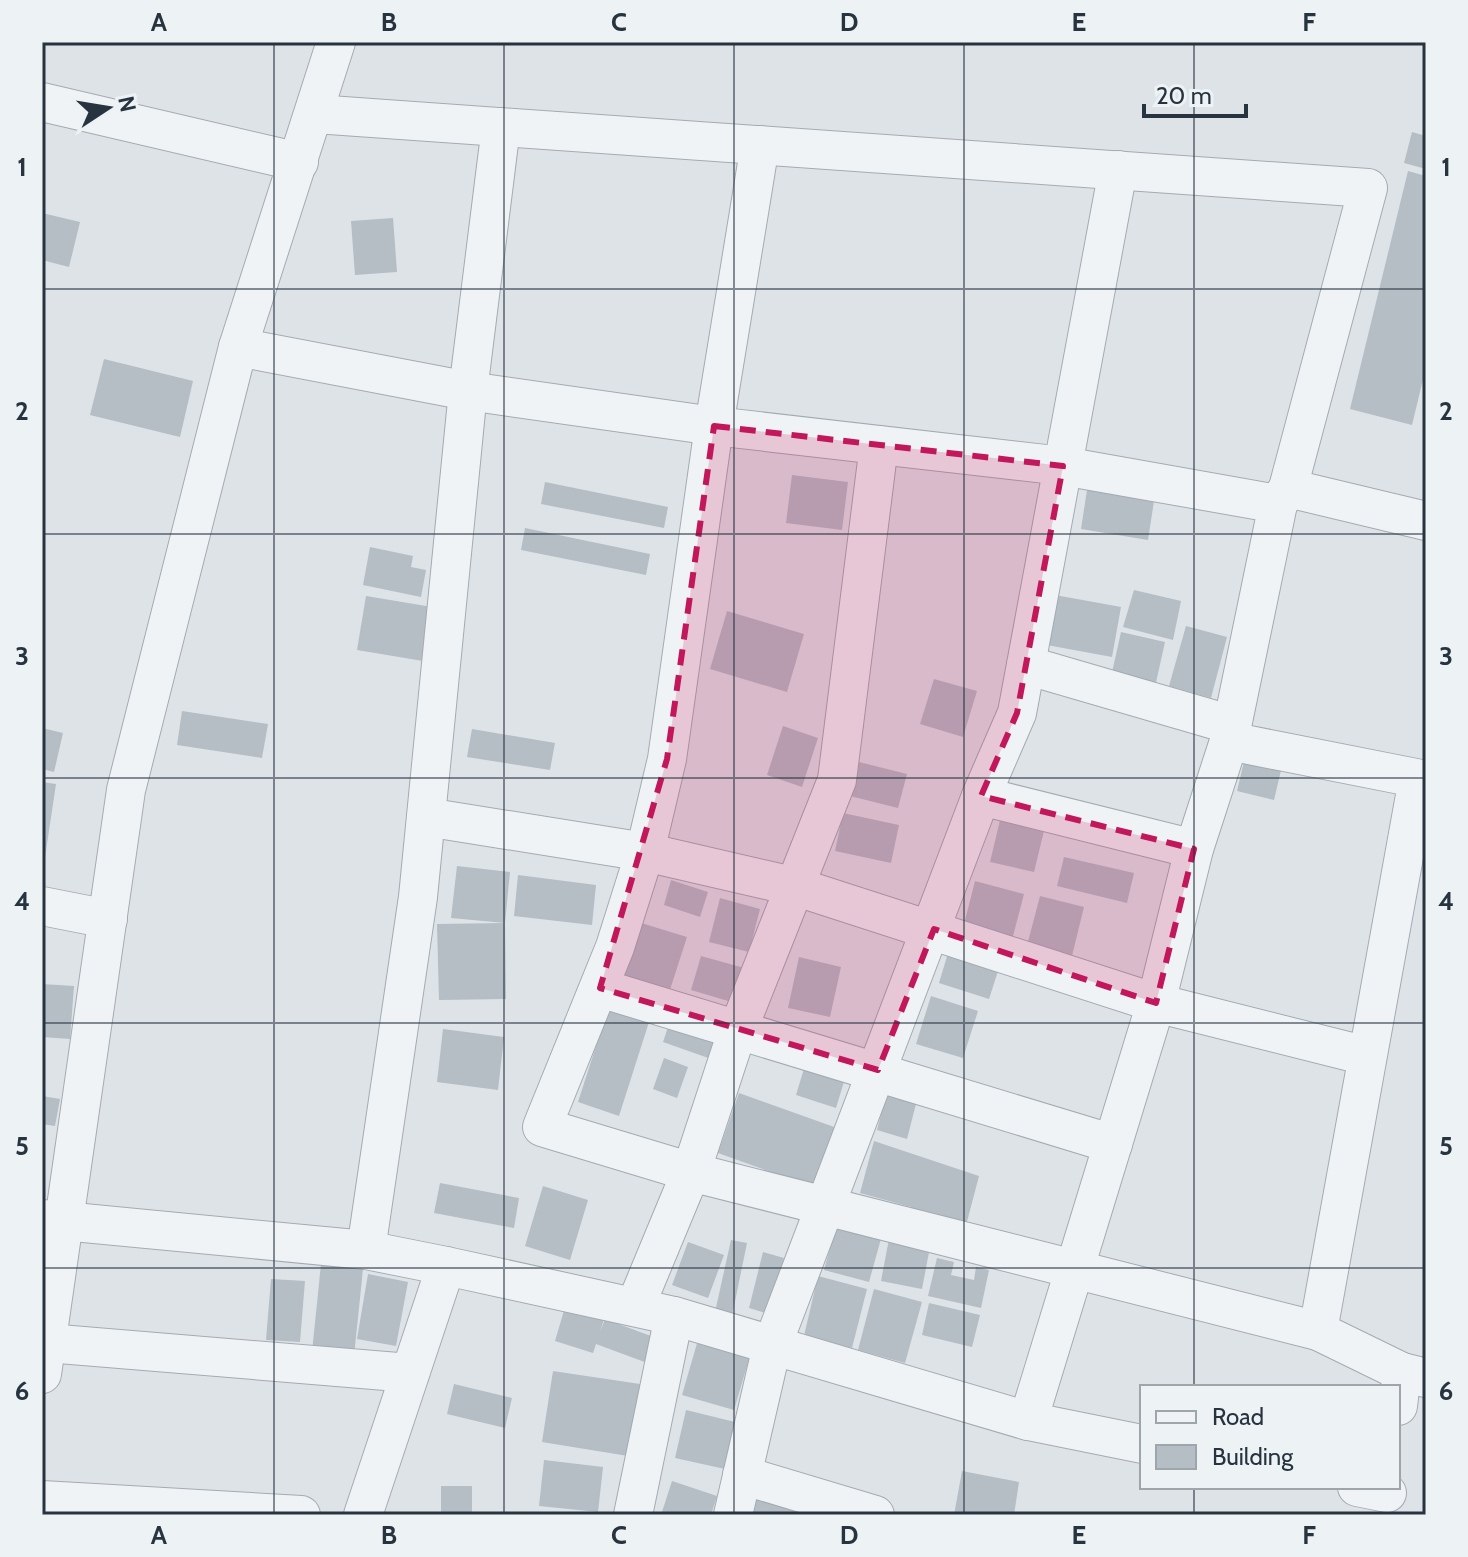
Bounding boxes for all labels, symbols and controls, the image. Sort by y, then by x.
text: A [151,6,168,38]
text: B [381,6,397,38]
text: C [611,6,627,38]
text: D [840,6,858,38]
text: E [1072,6,1086,38]
text: F [1302,6,1316,38]
north arrow [68,68,148,148]
scale bar [1144,68,1246,118]
text: 20 m [1156,81,1212,110]
text: N [112,94,142,114]
text: 1 [17,151,27,183]
text: 1 [1441,151,1451,183]
text: 2 [15,395,29,427]
text: 2 [1439,395,1453,427]
text: 3 [15,640,29,672]
text: 3 [1439,640,1453,672]
text: 4 [14,885,30,917]
text: 4 [1438,885,1454,917]
text: 5 [15,1130,29,1162]
text: 5 [1439,1130,1453,1162]
text: 6 [15,1375,29,1407]
text: 6 [1439,1375,1453,1407]
legend [1140,1385,1400,1489]
text: Road [1212,1402,1264,1431]
text: Building [1212,1442,1294,1471]
text: A [151,1519,168,1551]
text: B [381,1519,397,1551]
text: C [611,1519,627,1551]
text: D [840,1519,858,1551]
text: E [1072,1519,1086,1551]
text: F [1302,1519,1316,1551]

